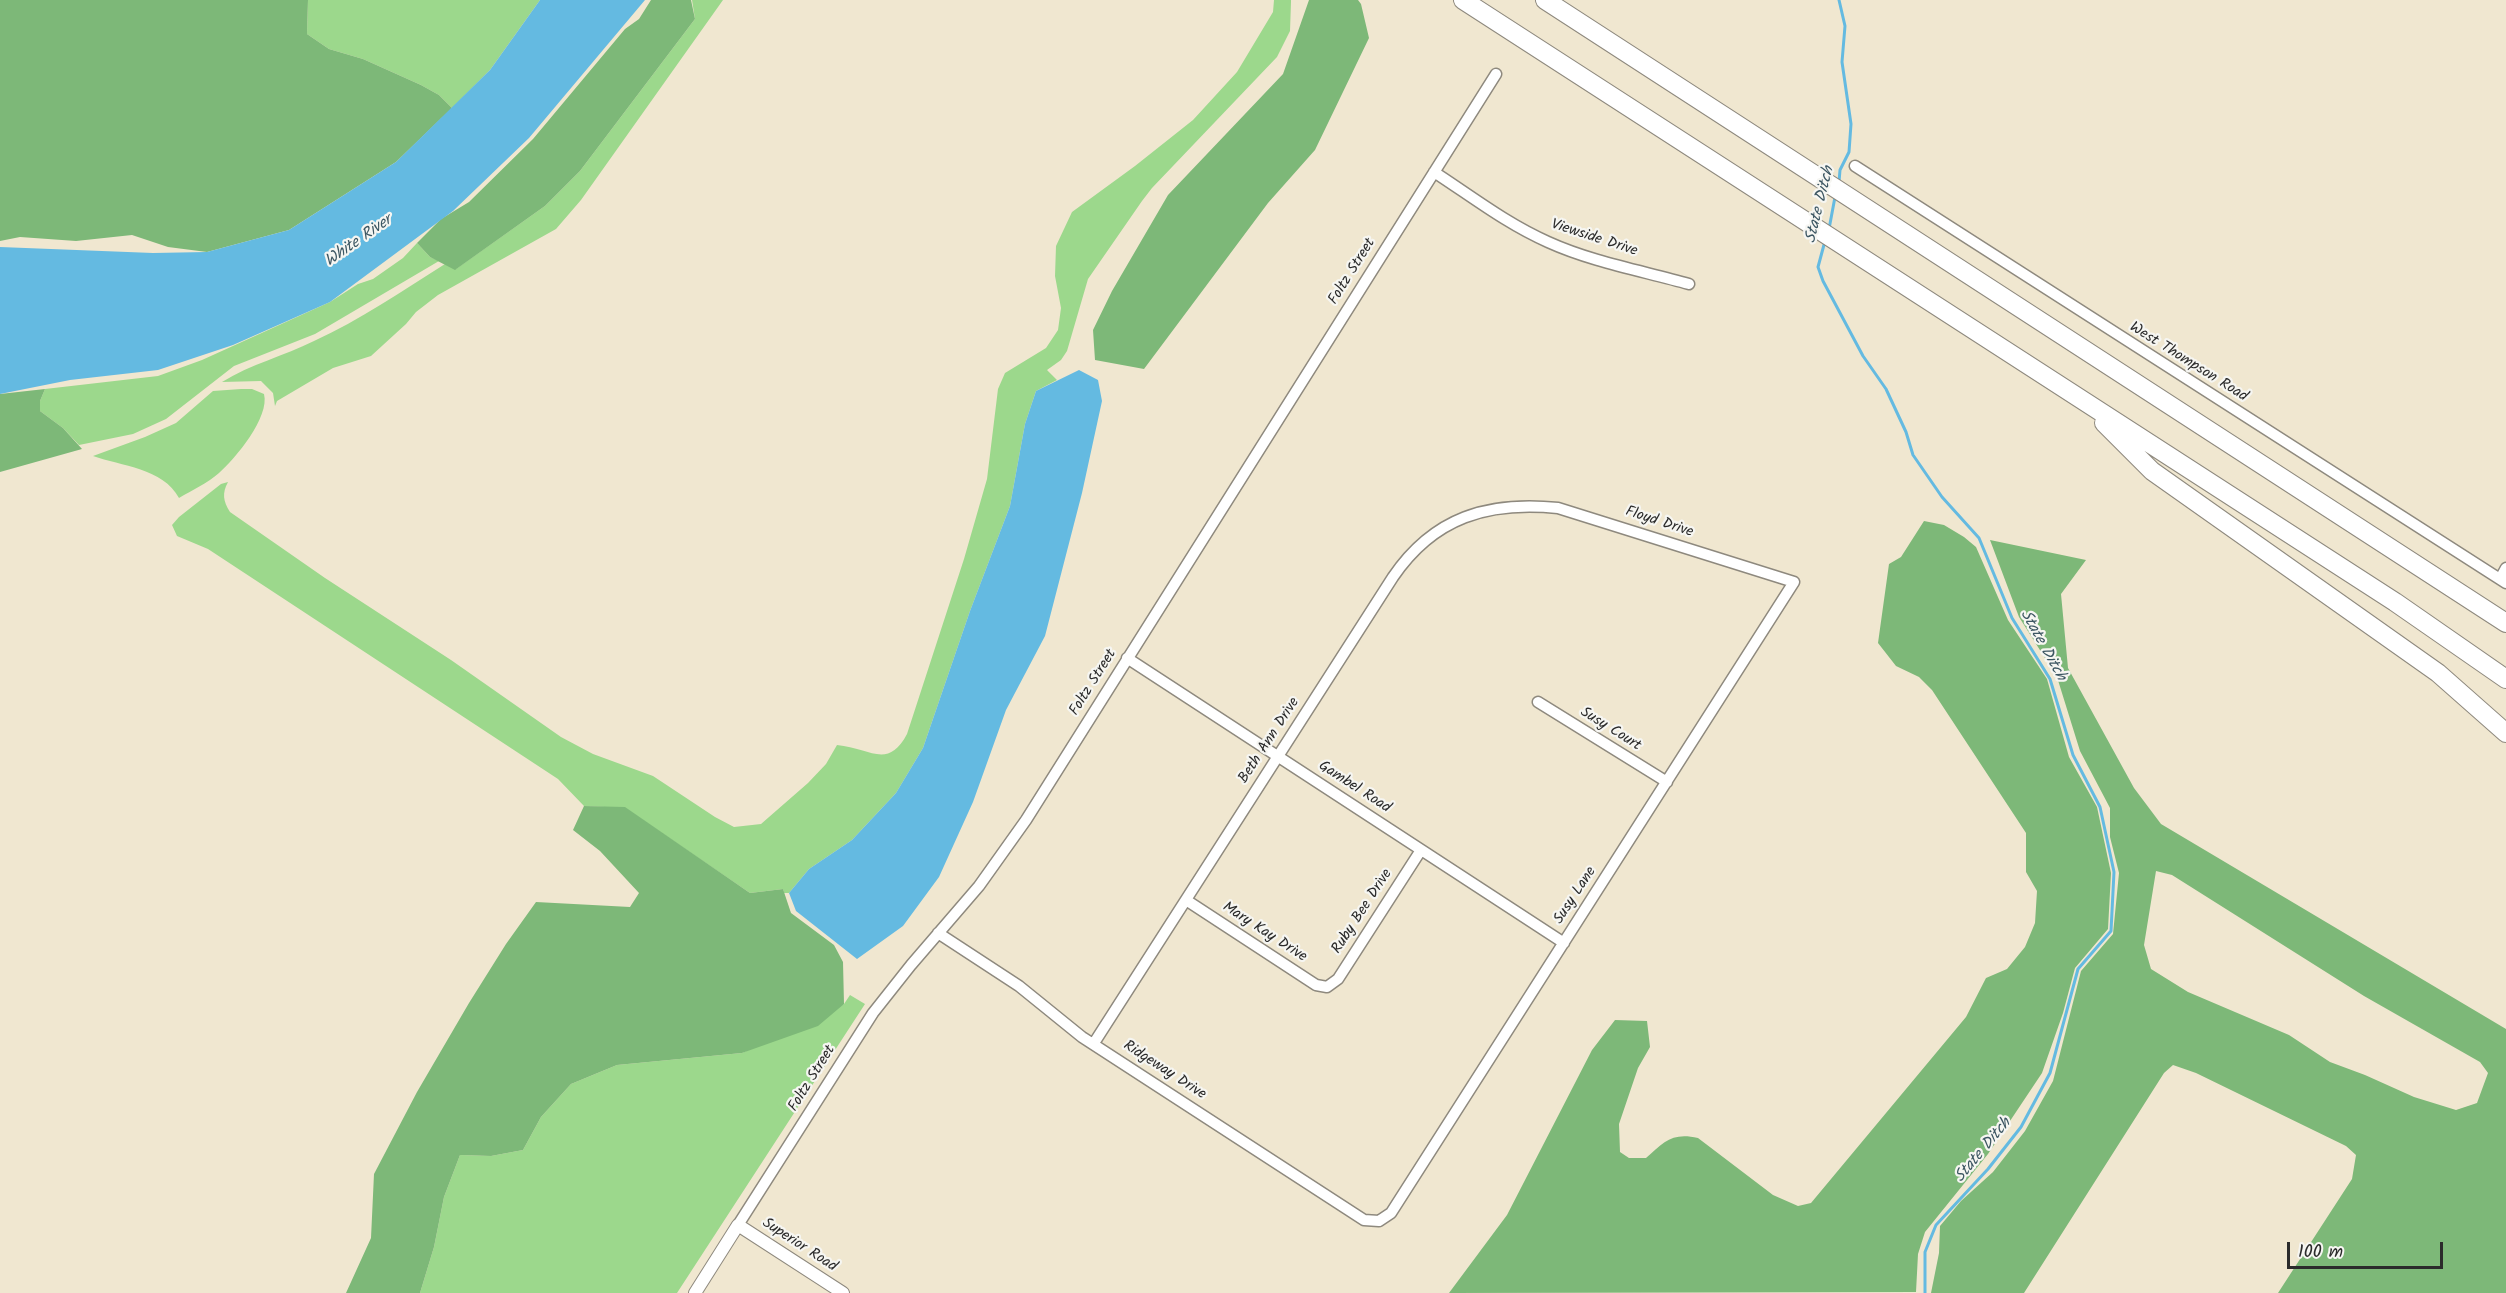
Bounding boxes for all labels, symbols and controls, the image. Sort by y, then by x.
water label: State Ditch [1802,165,1840,245]
water label: White River [322,212,396,272]
street label: Viewside Drive [1548,217,1640,261]
street label: Foltz Street [1326,236,1380,308]
street label: West Thompson Road [2126,319,2250,407]
street label: Floyd Drive [1623,504,1695,542]
water label: State Ditch [2015,607,2069,685]
street label: Foltz Street [1067,647,1121,719]
street label: Beth Ann Drive [1236,695,1304,787]
street label: Susy Court [1576,704,1644,756]
street label: Gambel Road [1314,758,1394,818]
street label: Susy Lane [1551,864,1601,928]
street label: Ruby Bee Drive [1329,866,1397,958]
street label: Mary Kay Drive [1218,899,1310,967]
street label: Ridgeway Drive [1119,1038,1209,1104]
street label: Foltz Street [786,1043,840,1115]
water label: State Ditch [1952,1115,2016,1187]
street label: Superior Road [758,1215,840,1277]
scale bar [2290,1230,2446,1268]
text: 100 m [2298,1238,2343,1267]

